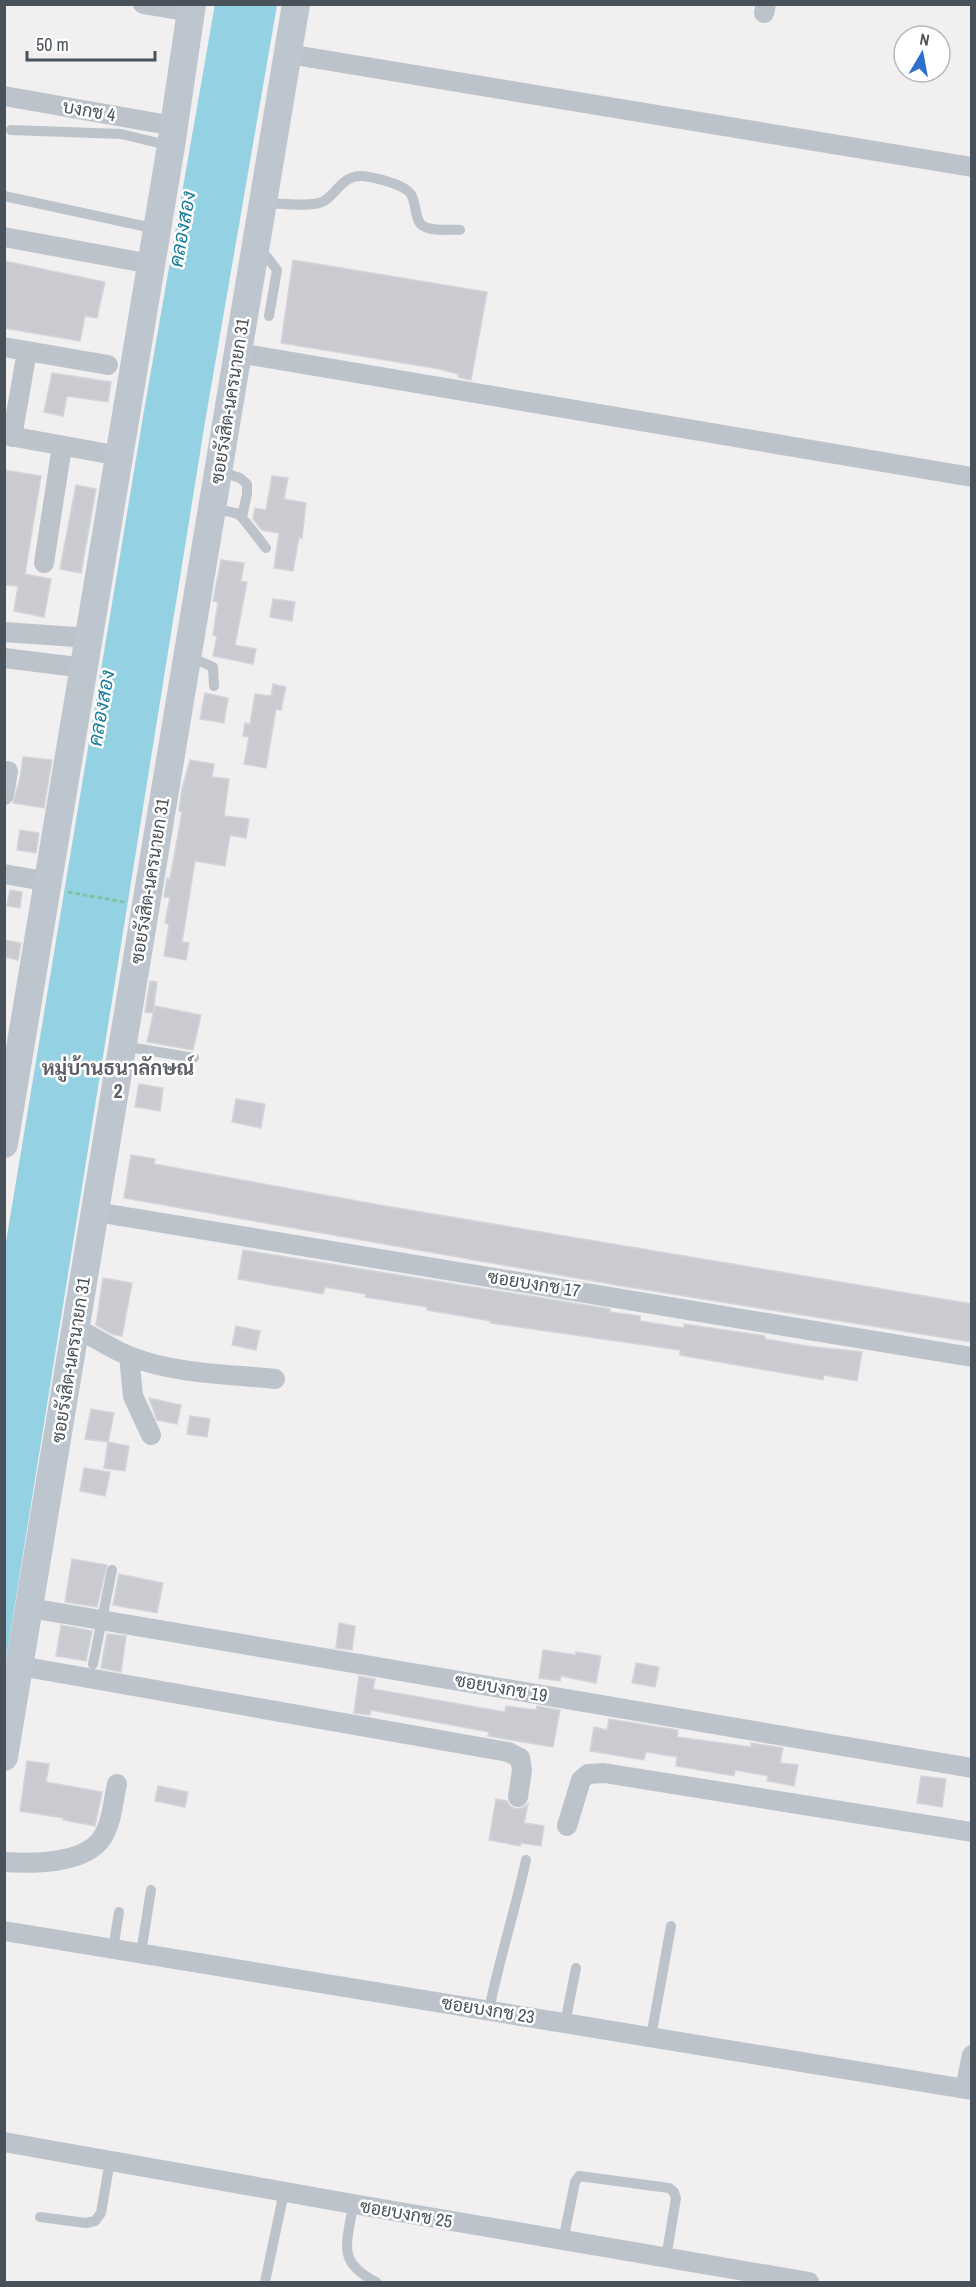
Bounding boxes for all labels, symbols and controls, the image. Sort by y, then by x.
scale bar [27,24,154,62]
north arrow [892,24,952,84]
text: N [918,28,931,51]
text: 50 m [36,32,69,57]
street label: บงกช 4 [61,94,118,127]
water label: คลองสอง [162,189,201,269]
street label: ซอยรังสิต-นครนายก 31 [204,315,255,486]
water label: คลองสอง [81,668,120,748]
street label: ซอยรังสิต-นครนายก 31 [124,795,175,966]
district label: หมู่บ้านธนาลักษณ์ 2 [42,1054,195,1104]
street label: ซอยบงกช 17 [486,1264,582,1303]
street label: ซอยรังสิต-นครนายก 31 [45,1274,96,1445]
street label: ซอยบงกช 19 [453,1667,549,1708]
street label: ซอยบงกช 23 [440,1990,536,2029]
street label: ซอยบงกช 25 [358,2193,454,2234]

